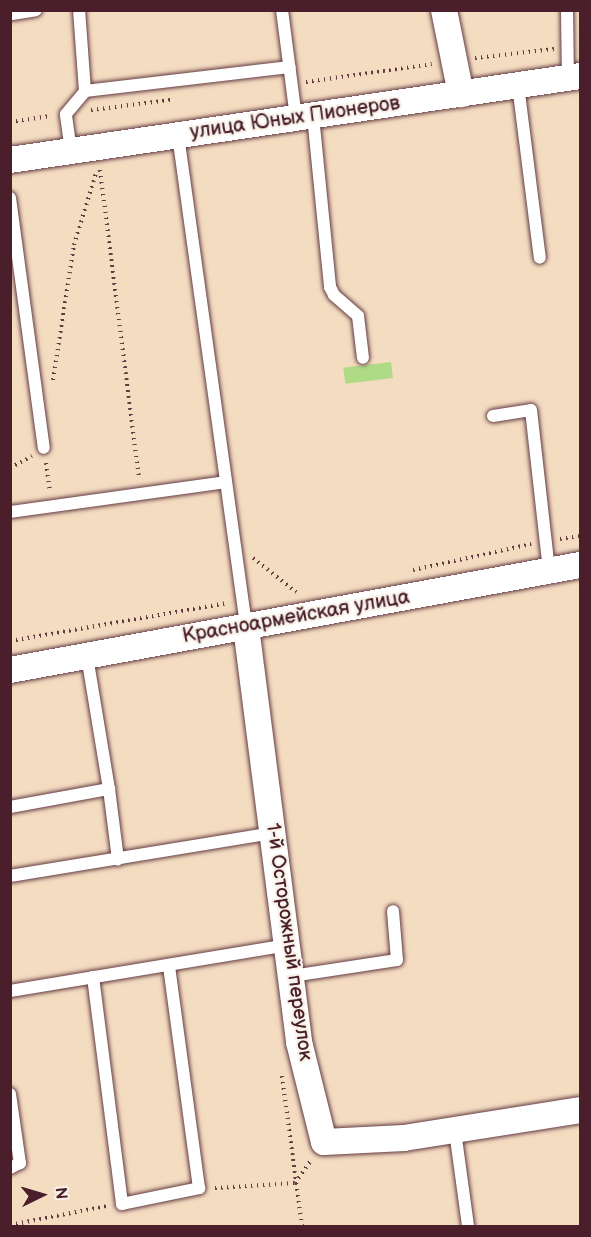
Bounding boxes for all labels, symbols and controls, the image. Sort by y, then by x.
street label: улица Юных Пионеров [189,91,401,145]
street label: Красноармейская улица [181,585,411,649]
street label: 1-й Осторожный переулок [260,821,318,1063]
north arrow [12,1165,72,1225]
text: N [50,1187,70,1200]

